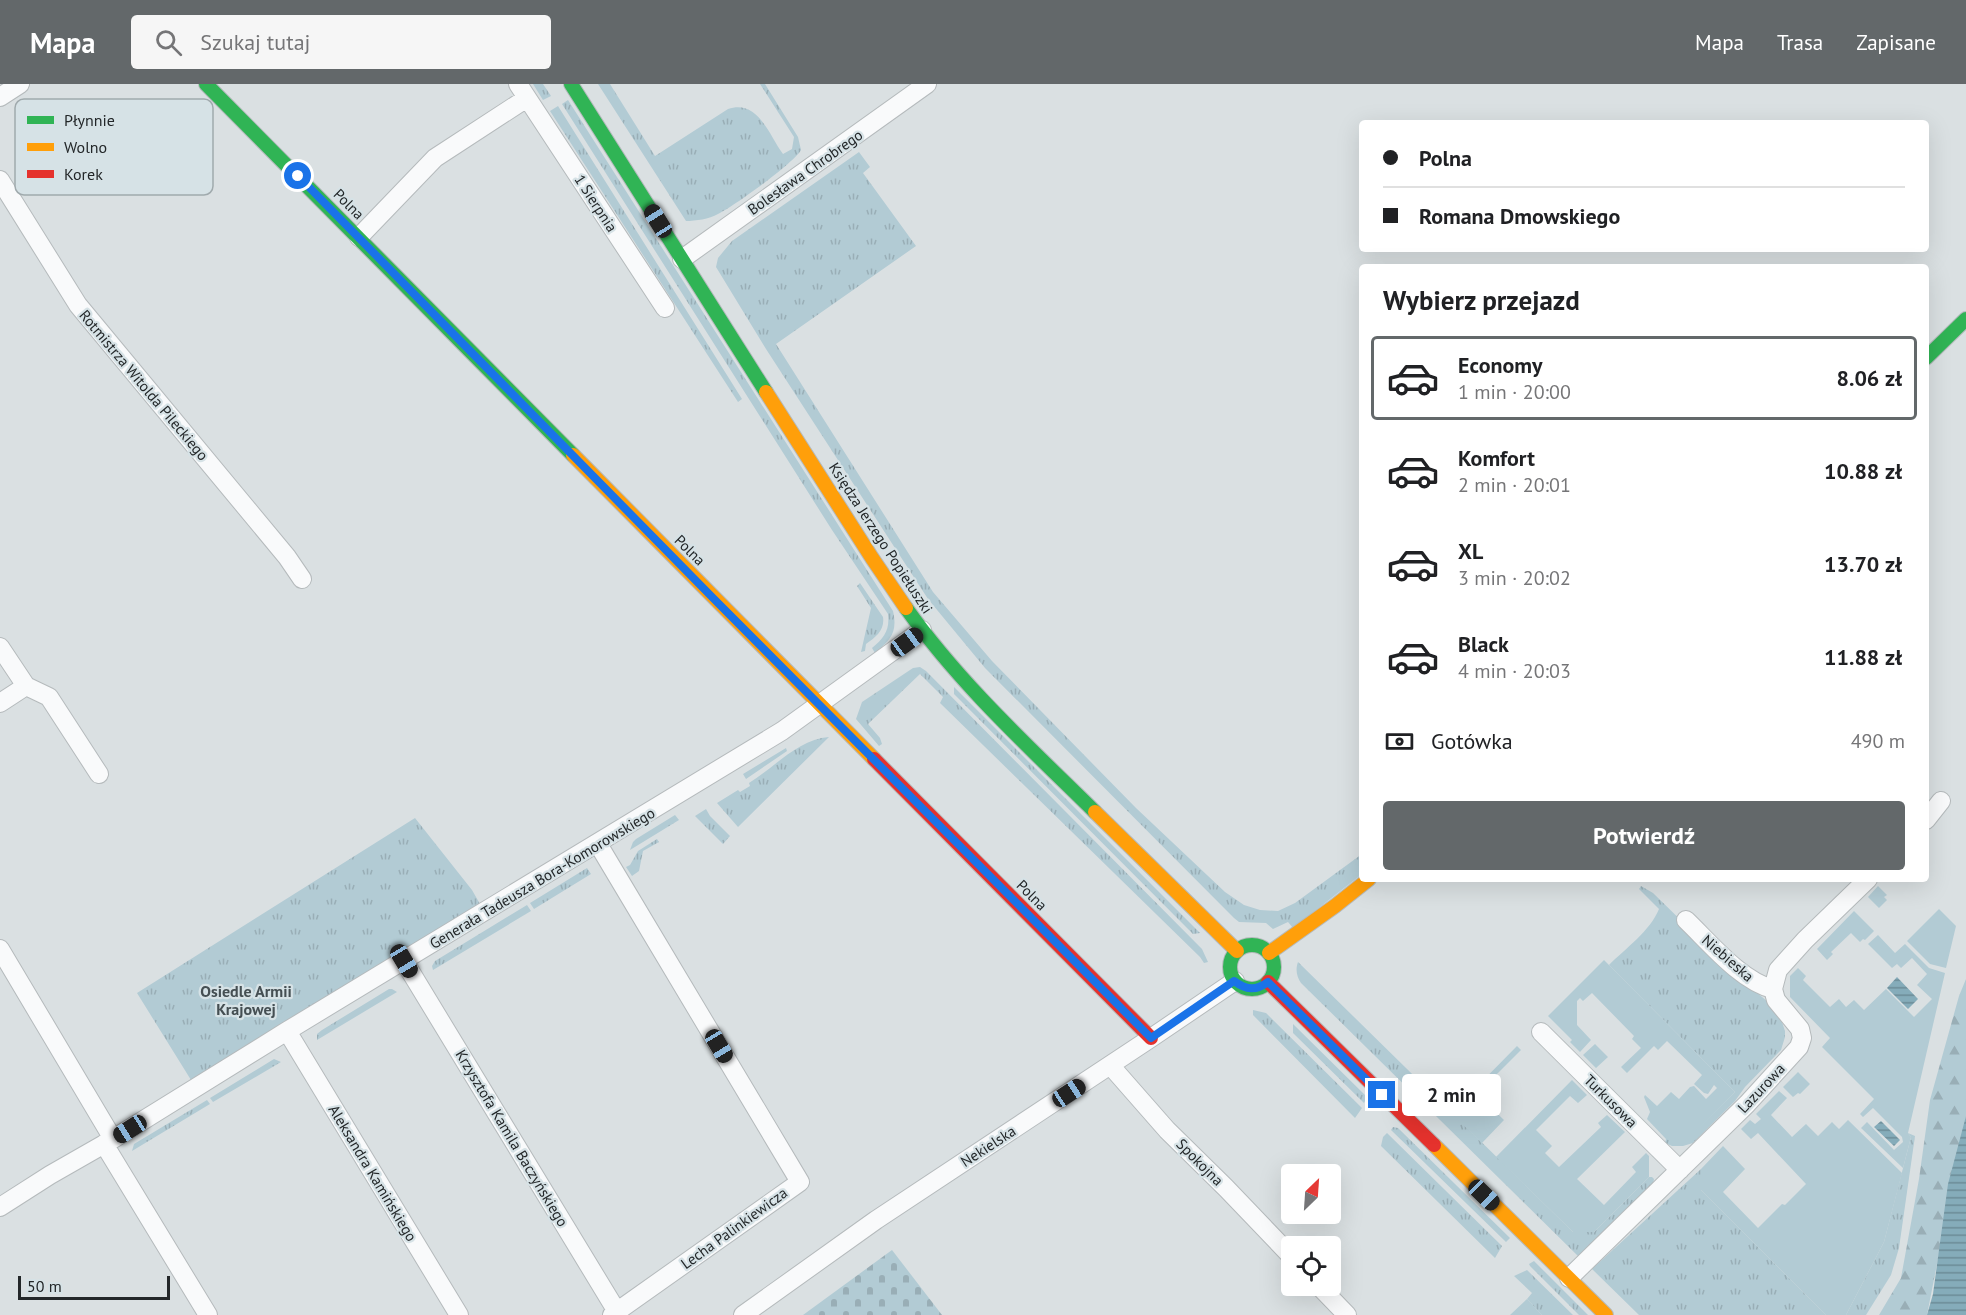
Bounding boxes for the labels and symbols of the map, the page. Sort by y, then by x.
legend [15,99,213,195]
text: Płynnie [64,110,115,130]
street label: Bolesława Chrobrego [744,125,866,219]
text: Wolno [64,137,107,157]
route start [284,162,311,189]
text: Korek [64,164,103,184]
street label: 1 Sierpnia [570,171,622,235]
street label: Polna [330,185,368,223]
car [641,201,675,241]
street label: Rotmistrza Witolda Pileckiego [75,306,213,464]
street label: Księdza Jerzego Popiełuszki [825,459,937,617]
street label: Polna [671,531,709,569]
car [887,624,927,660]
street label: Generała Tadeusza Bora-Komorowskiego [426,803,658,953]
street label: Polna [1013,876,1051,914]
street label: Niebieska [1698,930,1758,986]
car [387,941,421,981]
district label: Osiedle Armii Krajowej [200,981,292,1019]
car [702,1026,736,1066]
street label: Krzysztofa Kamila Baczyńskiego [452,1046,572,1230]
street label: Lazurowa [1733,1059,1789,1117]
street label: Turkusowa [1580,1070,1642,1132]
callout: 2 min [1403,1074,1502,1116]
car [1049,1076,1089,1110]
route end [1368,1081,1395,1108]
street label: Aleksandra Kamińskiego [325,1101,421,1245]
car [110,1112,150,1146]
street label: Nekielska [957,1121,1019,1171]
street label: Spokojna [1172,1134,1228,1190]
north arrow [1281,1164,1341,1224]
car [1465,1176,1503,1214]
street label: Lecha Palinkiewicza [677,1183,791,1273]
scale bar [18,1273,170,1300]

